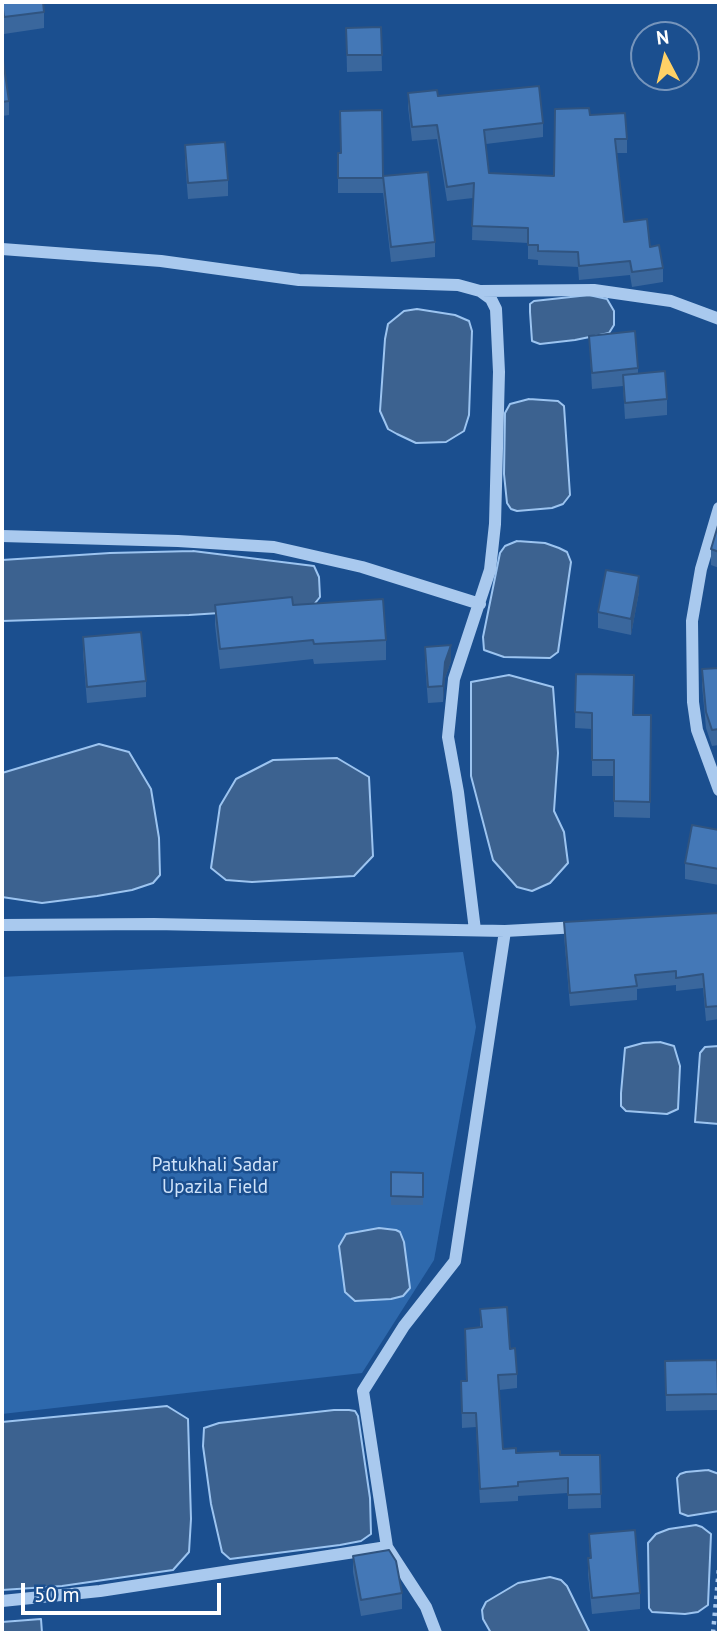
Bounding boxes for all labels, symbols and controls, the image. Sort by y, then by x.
north arrow [630,21,700,91]
text: N [655,24,670,50]
park label: Patukhali Sadar Upazila Field [152,1155,278,1199]
scale bar [24,1568,224,1612]
text: 50 m [34,1581,80,1608]

